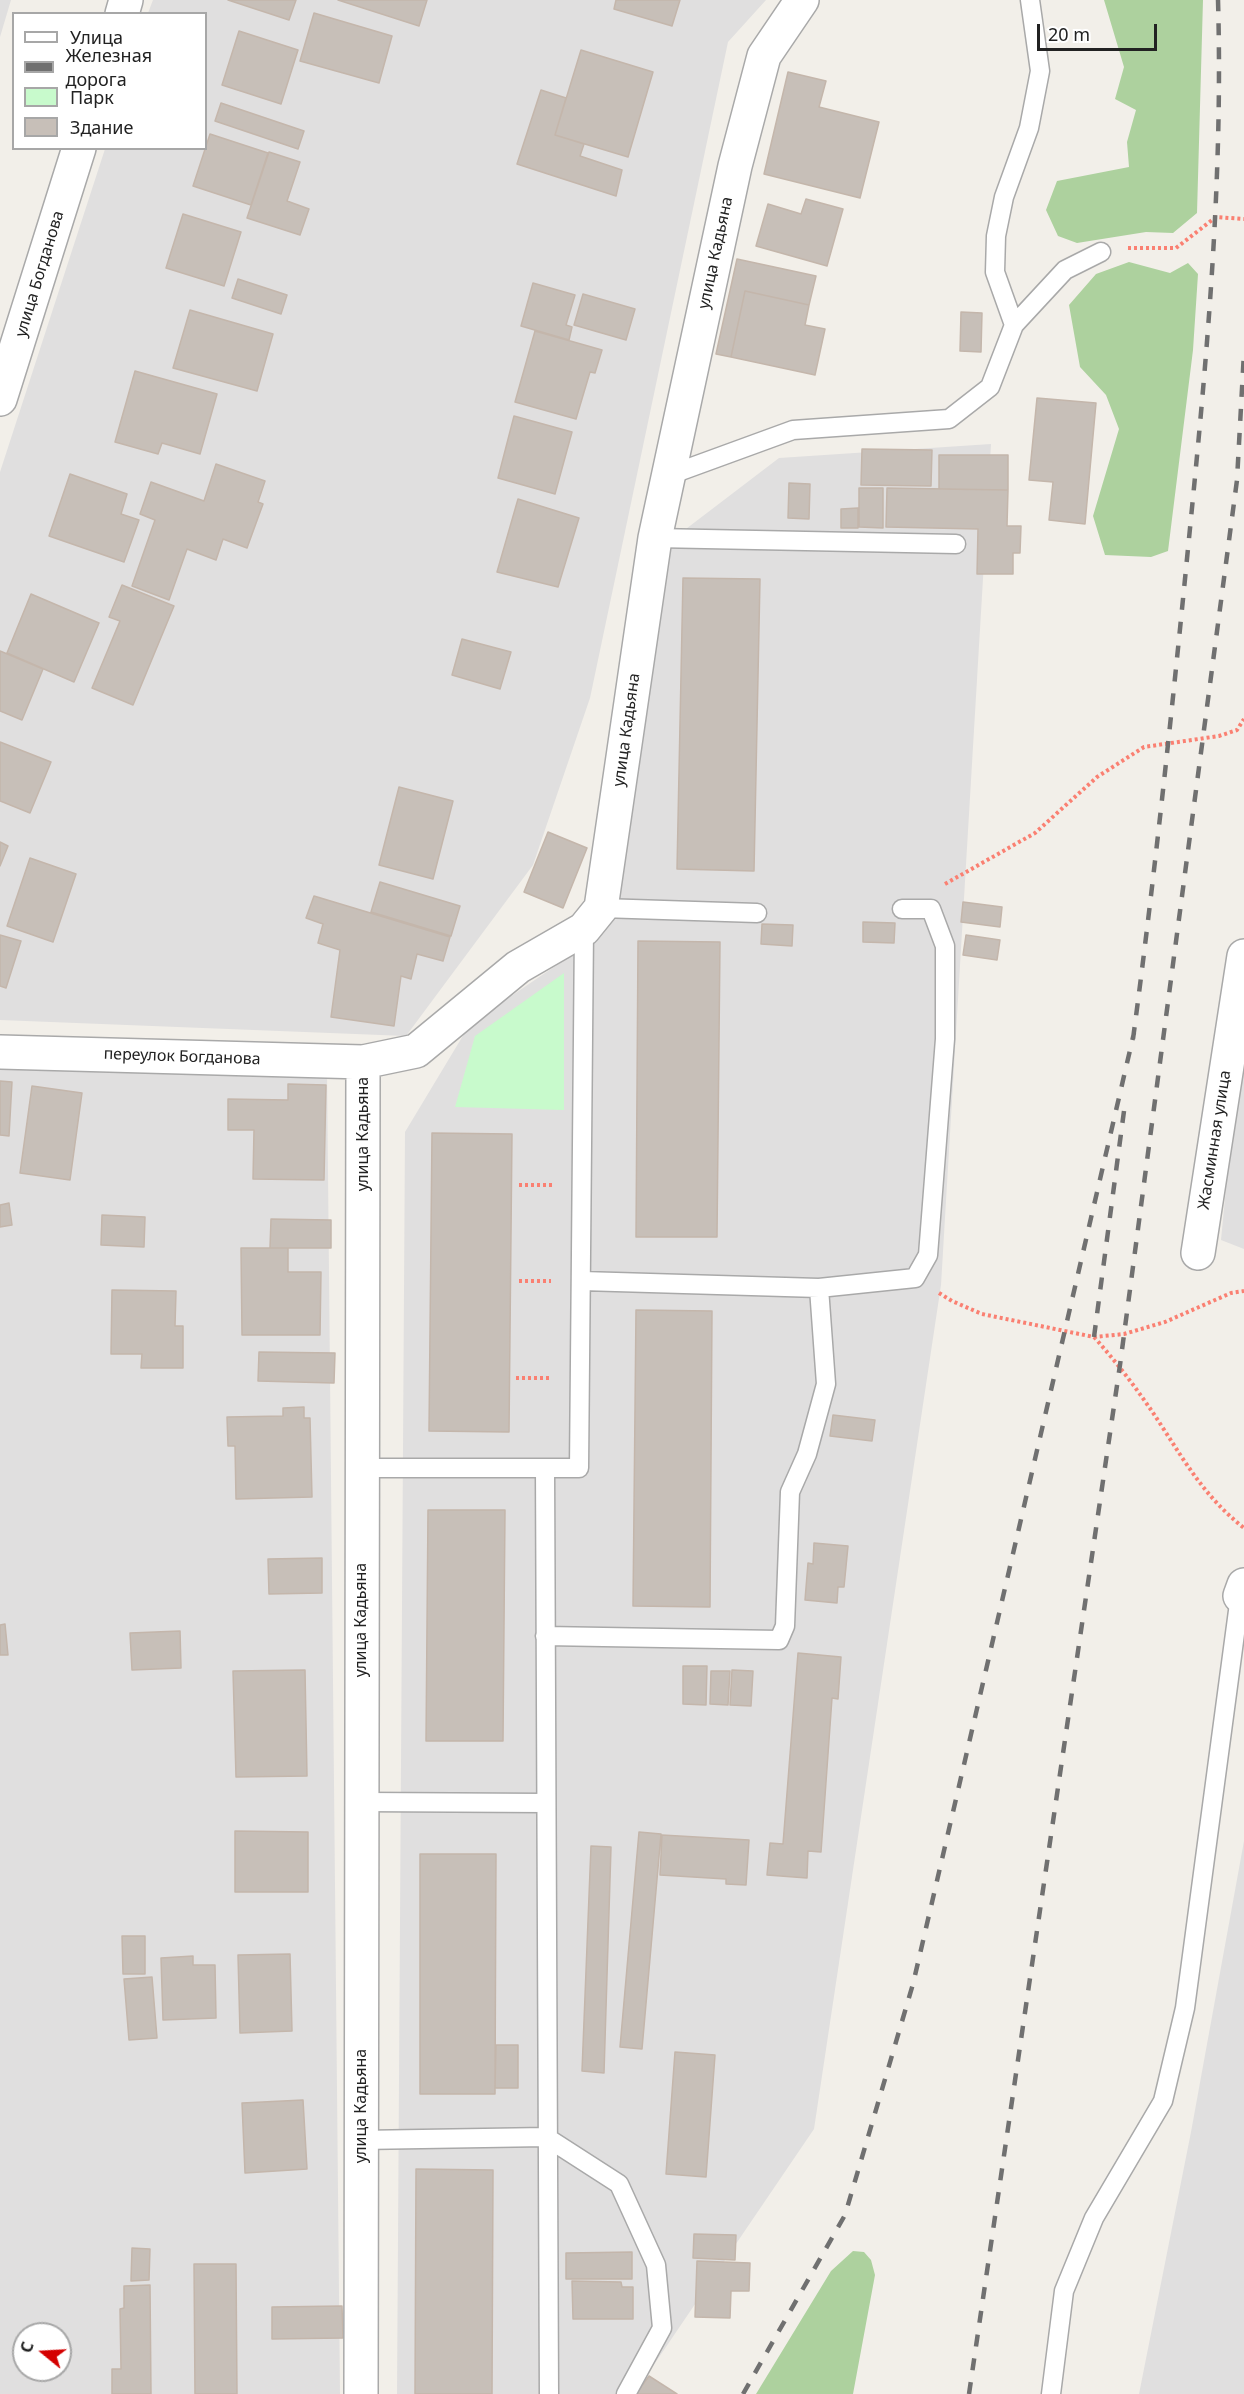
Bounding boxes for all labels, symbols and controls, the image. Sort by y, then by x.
legend [12,12,207,150]
scale bar [1040,12,1160,50]
text: 20 m [1048,22,1090,46]
text: Улица [70,25,123,49]
text: Железная дорога [66,43,152,91]
text: Парк [70,85,114,109]
text: Здание [70,115,133,139]
street label: улица Кадьяна [695,195,737,311]
street label: улица Богданова [12,209,68,339]
street label: улица Кадьяна [610,672,644,788]
street label: переулок Богданова [103,1045,261,1069]
street label: Жасминная улица [1195,1069,1235,1211]
street label: улица Кадьяна [353,1077,373,1191]
street label: улица Кадьяна [351,1563,371,1677]
street label: улица Кадьяна [351,2049,371,2163]
north arrow [12,2322,72,2382]
text: С [15,2339,39,2355]

